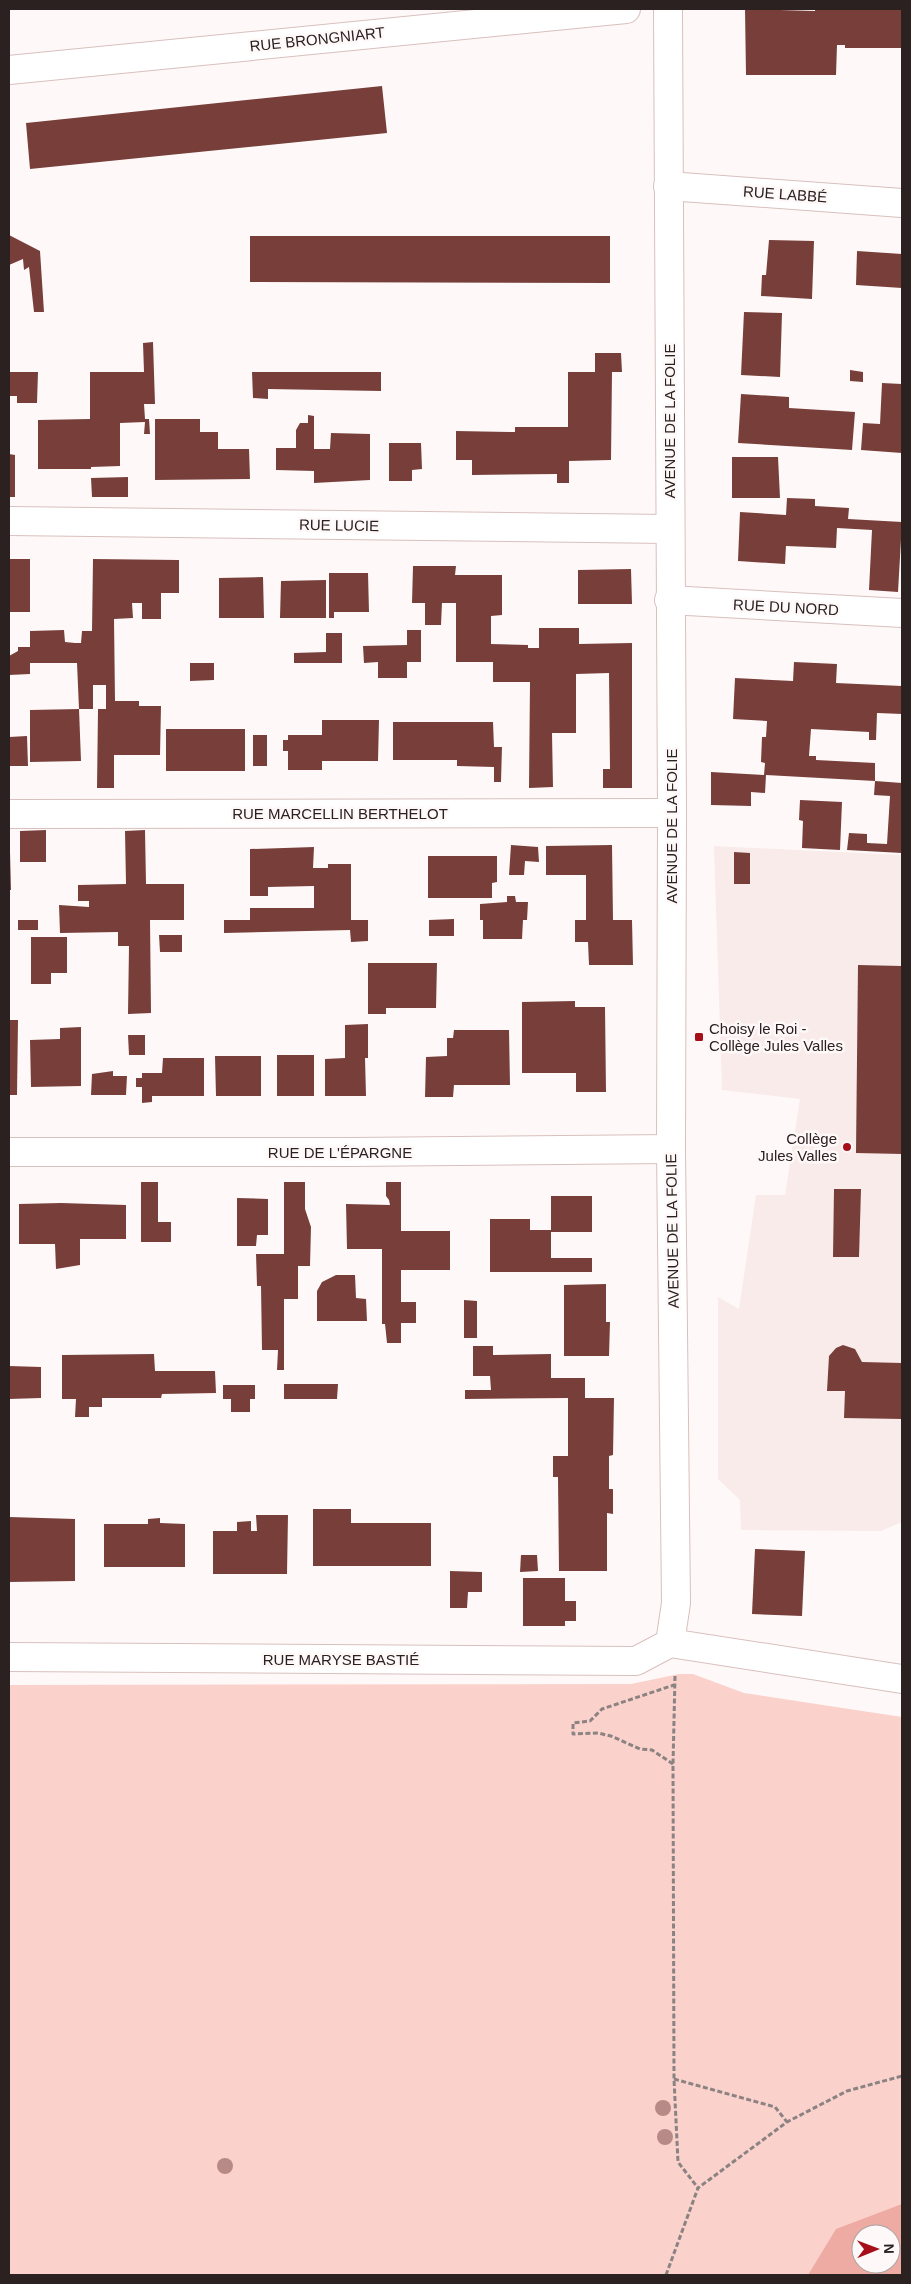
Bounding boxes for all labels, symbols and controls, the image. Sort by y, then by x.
street label: RUE BRONGNIART [249,23,385,55]
street label: RUE LABBÉ [742,183,828,205]
street label: AVENUE DE LA FOLIE [661,344,678,498]
street label: RUE LUCIE [299,516,379,534]
street label: RUE DU NORD [733,596,839,618]
street label: AVENUE DE LA FOLIE [663,749,680,903]
street label: RUE MARCELLIN BERTHELOT [232,805,448,822]
place label: Choisy le Roi - Collège Jules Valles [709,1020,843,1054]
marker: Choisy le Roi - Collège Jules Valles [693,1031,705,1043]
place label: Collège Jules Valles [758,1130,837,1164]
marker: Collège Jules Valles [841,1141,853,1153]
street label: RUE DE L'ÉPARGNE [268,1144,412,1161]
street label: AVENUE DE LA FOLIE [662,1153,682,1309]
street label: RUE MARYSE BASTIÉ [263,1651,419,1668]
north arrow [851,2224,901,2274]
text: N [881,2244,897,2254]

